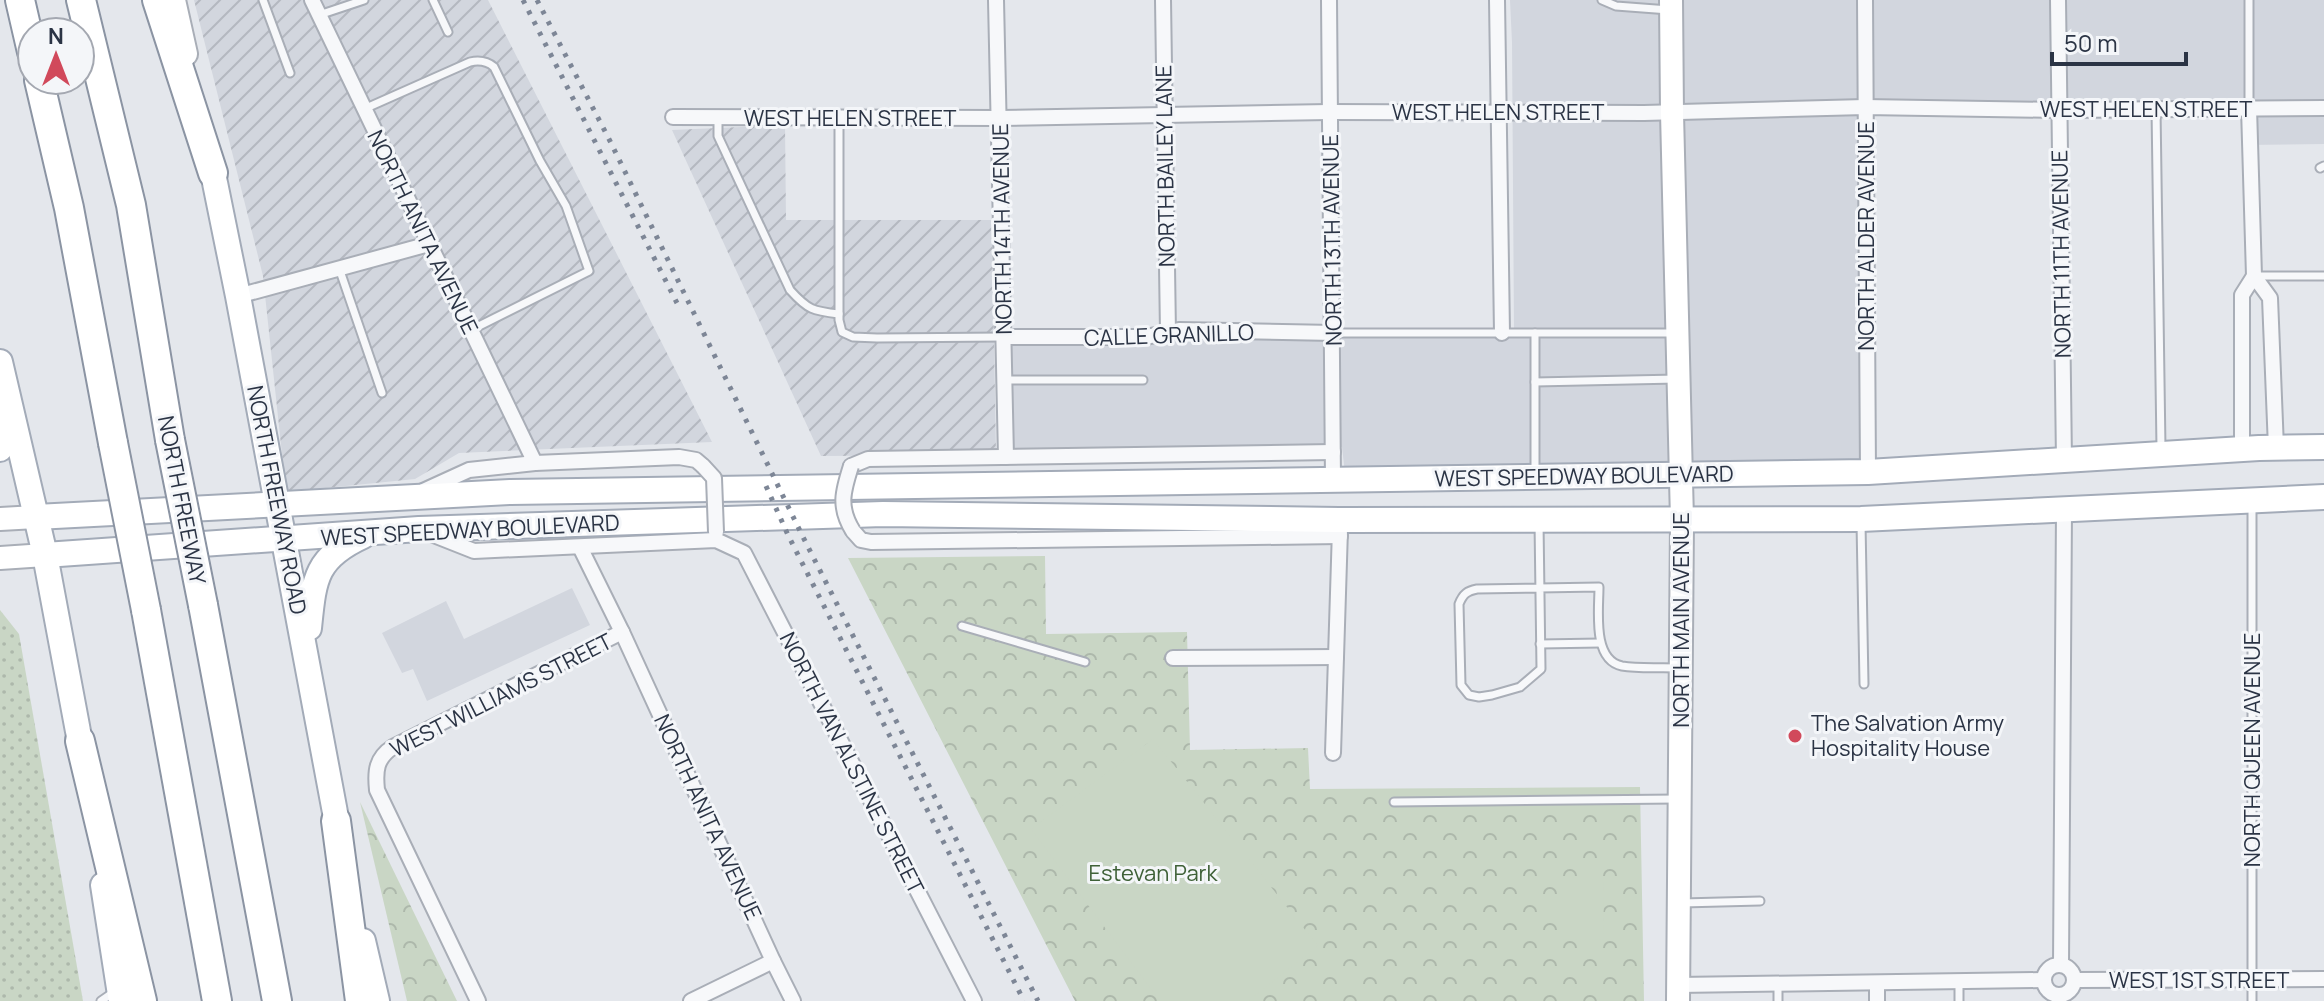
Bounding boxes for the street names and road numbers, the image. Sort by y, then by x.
street label: NORTH BAILEY LANE [1148,65,1182,267]
street label: WEST HELEN STREET [2040,94,2252,124]
street label: WEST HELEN STREET [1392,97,1604,127]
street label: WEST HELEN STREET [744,103,956,133]
street label: NORTH ALDER AVENUE [1851,121,1881,351]
street label: NORTH 14TH AVENUE [985,123,1019,335]
street label: NORTH ANITA AVENUE [360,125,486,339]
street label: NORTH 13TH AVENUE [1315,134,1349,346]
street label: NORTH 11TH AVENUE [2044,150,2078,358]
street label: CALLE GRANILLO [1083,317,1255,353]
street label: NORTH FREEWAY ROAD [240,383,314,617]
street label: NORTH FREEWAY [151,413,213,588]
street label: WEST SPEEDWAY BOULEVARD [1434,458,1734,494]
street label: WEST SPEEDWAY BOULEVARD [320,507,620,553]
street label: NORTH MAIN AVENUE [1666,512,1696,728]
street label: WEST WILLIAMS STREET [385,626,617,764]
street label: NORTH VAN ALSTINE STREET [773,627,931,899]
street label: NORTH QUEEN AVENUE [2237,633,2267,867]
street label: NORTH ANITA AVENUE [647,709,769,925]
street label: WEST 1ST STREET [2109,965,2289,995]

